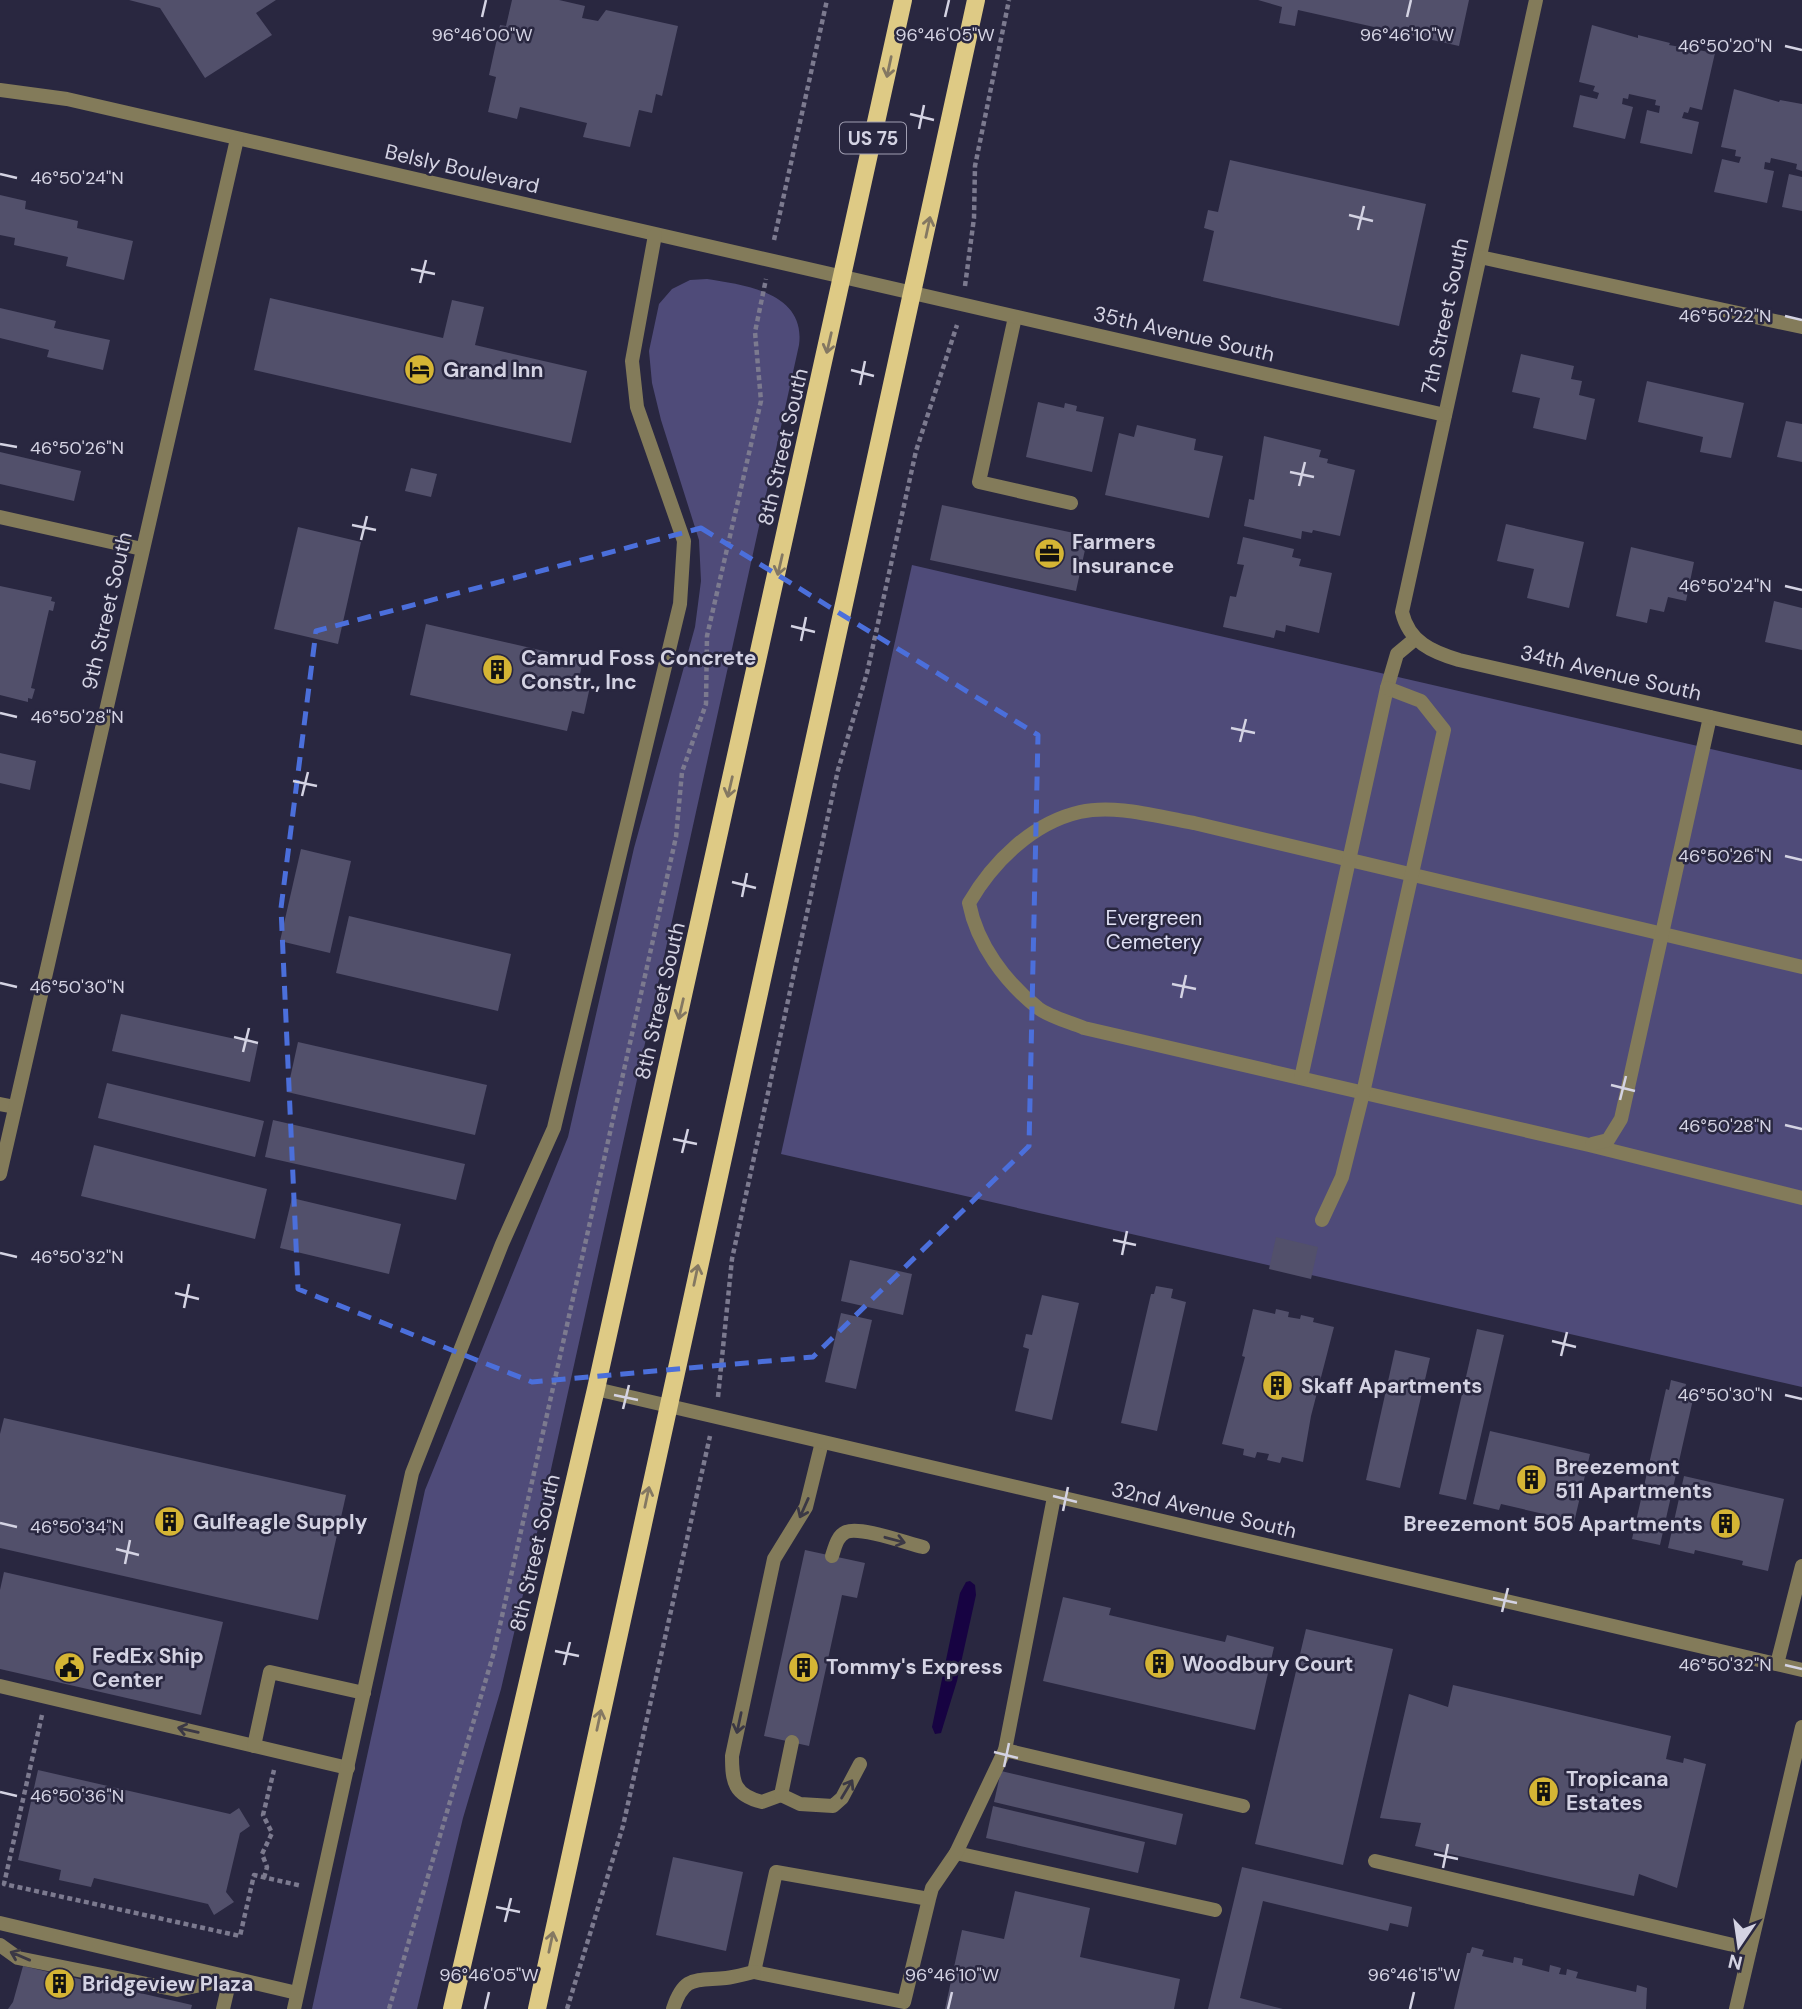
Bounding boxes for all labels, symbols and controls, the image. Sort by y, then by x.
text: 96°46'00"W [431,23,533,47]
text: 96°46'05"W [895,23,995,47]
text: 96°46'10"W [1360,23,1454,47]
text: 46°50'20"N [1678,34,1772,58]
one-way arrow [881,55,895,78]
road number: US 75 [840,122,906,154]
street label: Belsly Boulevard [382,138,542,200]
text: 46°50'24"N [30,166,124,190]
one-way arrow [922,216,935,239]
street label: 7th Street South [1415,235,1475,397]
street label: 35th Avenue South [1091,300,1277,368]
text: 46°50'22"N [1679,304,1771,328]
one-way arrow [822,331,836,354]
hotel icon: Grand Inn [403,353,437,387]
place label: Grand Inn [443,356,544,384]
street label: 8th Street South [751,366,815,528]
text: 46°50'26"N [30,436,124,460]
place label: Farmers Insurance [1072,528,1174,580]
street label: 9th Street South [75,529,139,693]
office icon: Farmers Insurance [1032,537,1066,571]
one-way arrow [772,553,786,576]
text: 46°50'24"N [1678,574,1772,598]
street label: 34th Avenue South [1518,639,1704,707]
place label: Camrud Foss Concrete Constr., Inc [521,644,756,696]
building icon: Camrud Foss Concrete Constr., Inc [481,653,515,687]
text: 46°50'28"N [30,705,124,729]
one-way arrow [723,775,737,798]
text: 46°50'26"N [1678,844,1772,868]
park label: Evergreen Cemetery [1106,904,1203,956]
street label: 8th Street South [628,920,692,1082]
text: 46°50'30"N [29,975,125,999]
one-way arrow [674,997,687,1020]
text: 46°50'28"N [1678,1114,1772,1138]
text: 46°50'32"N [30,1245,124,1269]
one-way arrow [690,1264,703,1287]
building icon: Skaff Apartments [1261,1369,1295,1403]
place label: Skaff Apartments [1301,1372,1483,1400]
text: 46°50'30"N [1677,1383,1773,1407]
place label: Breezemont 511 Apartments [1555,1453,1713,1505]
building icon: Breezemont 511 Apartments [1515,1462,1549,1496]
street label: 8th Street South [503,1472,567,1634]
street label: 32nd Avenue South [1109,1475,1299,1545]
one-way arrow [641,1486,655,1509]
one-way arrow [797,1497,810,1518]
building icon: Gulfeagle Supply [153,1505,187,1539]
building icon: Breezemont 505 Apartments [1709,1507,1743,1541]
place label: Gulfeagle Supply [193,1508,368,1536]
place label: Breezemont 505 Apartments [1403,1510,1703,1538]
text: 46°50'34"N [30,1515,124,1539]
one-way arrow [883,1534,905,1547]
place label: FedEx Ship Center [92,1642,204,1694]
building icon: Woodbury Court [1142,1647,1176,1681]
building icon: Tommy's Express [786,1650,820,1684]
place label: Woodbury Court [1182,1650,1353,1678]
public building icon: FedEx Ship Center [52,1651,86,1685]
place label: Tommy's Express [826,1653,1003,1681]
text: 46°50'32"N [1678,1653,1772,1677]
one-way arrow [593,1709,607,1732]
one-way arrow [731,1711,745,1734]
one-way arrow [177,1723,200,1737]
place label: Tropicana Estates [1566,1765,1669,1817]
building icon: Tropicana Estates [1526,1774,1560,1808]
one-way arrow [840,1779,854,1799]
text: 46°50'36"N [30,1784,124,1808]
north arrow [1704,1911,1774,1981]
one-way arrow [545,1931,559,1954]
text: N [1726,1948,1745,1976]
one-way arrow [10,1949,31,1962]
text: 96°46'05"W [439,1963,539,1987]
text: 96°46'10"W [905,1963,999,1987]
text: 96°46'15"W [1368,1963,1460,1987]
building icon: Bridgeview Plaza [42,1967,76,2001]
place label: Bridgeview Plaza [82,1970,253,1998]

